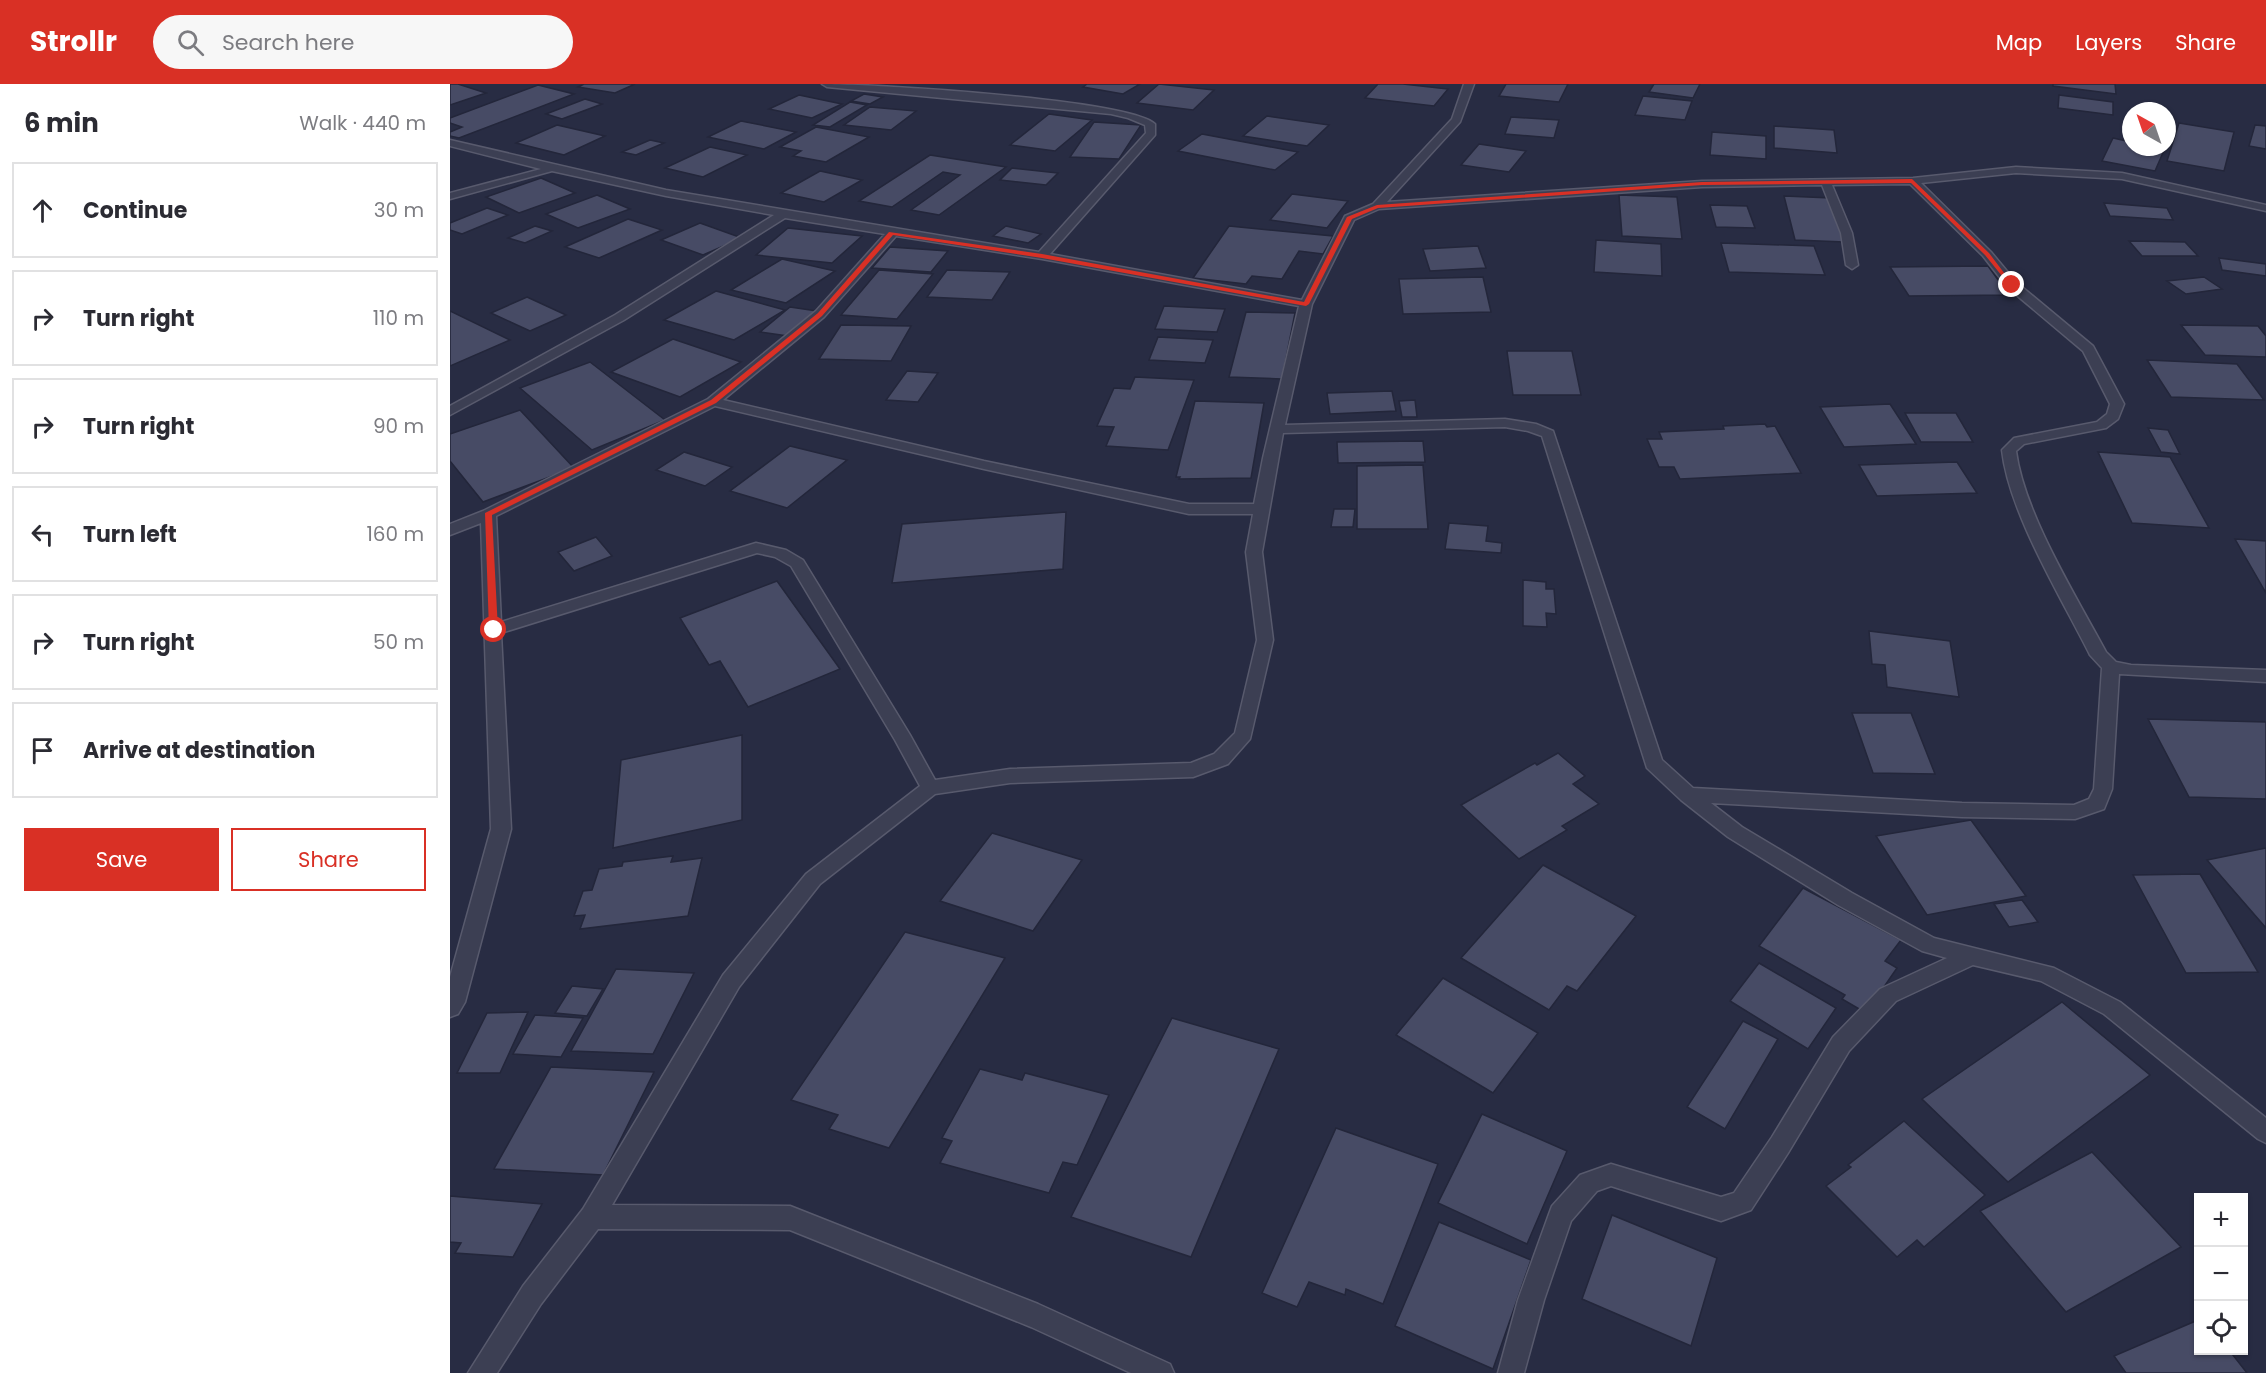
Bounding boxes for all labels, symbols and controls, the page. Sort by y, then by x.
search box [153,15,573,69]
text: Strollr [30,22,117,61]
icon: search [174,26,207,59]
text: Search here [222,27,354,58]
text: Map [1996,28,2042,57]
text: Layers [2075,28,2142,57]
text: Share [2175,28,2236,57]
north arrow [2122,102,2176,156]
text: 6 min [24,105,99,141]
text: Walk · 440 m [299,109,426,137]
icon: ahead [26,194,59,227]
text: Continue [83,195,187,226]
text: 30 m [374,196,424,224]
route end [1998,271,2024,297]
icon: right [26,302,59,335]
text: Turn right [83,303,194,334]
text: 110 m [373,304,424,332]
icon: right [26,410,59,443]
text: Turn right [83,411,194,442]
text: 90 m [373,412,424,440]
icon: left [26,518,59,551]
text: Turn left [83,519,177,550]
text: 160 m [366,520,424,548]
route start [480,616,506,642]
icon: right [26,626,59,659]
text: Turn right [83,627,194,658]
text: 50 m [373,628,424,656]
icon: arrive [26,734,59,767]
text: Arrive at destination [83,735,315,766]
button: Save [24,828,219,891]
button: Share [231,828,426,891]
map controls [2194,1193,2248,1355]
button: + [2194,1193,2248,1247]
button: − [2194,1247,2248,1301]
button: locate [2194,1301,2248,1355]

